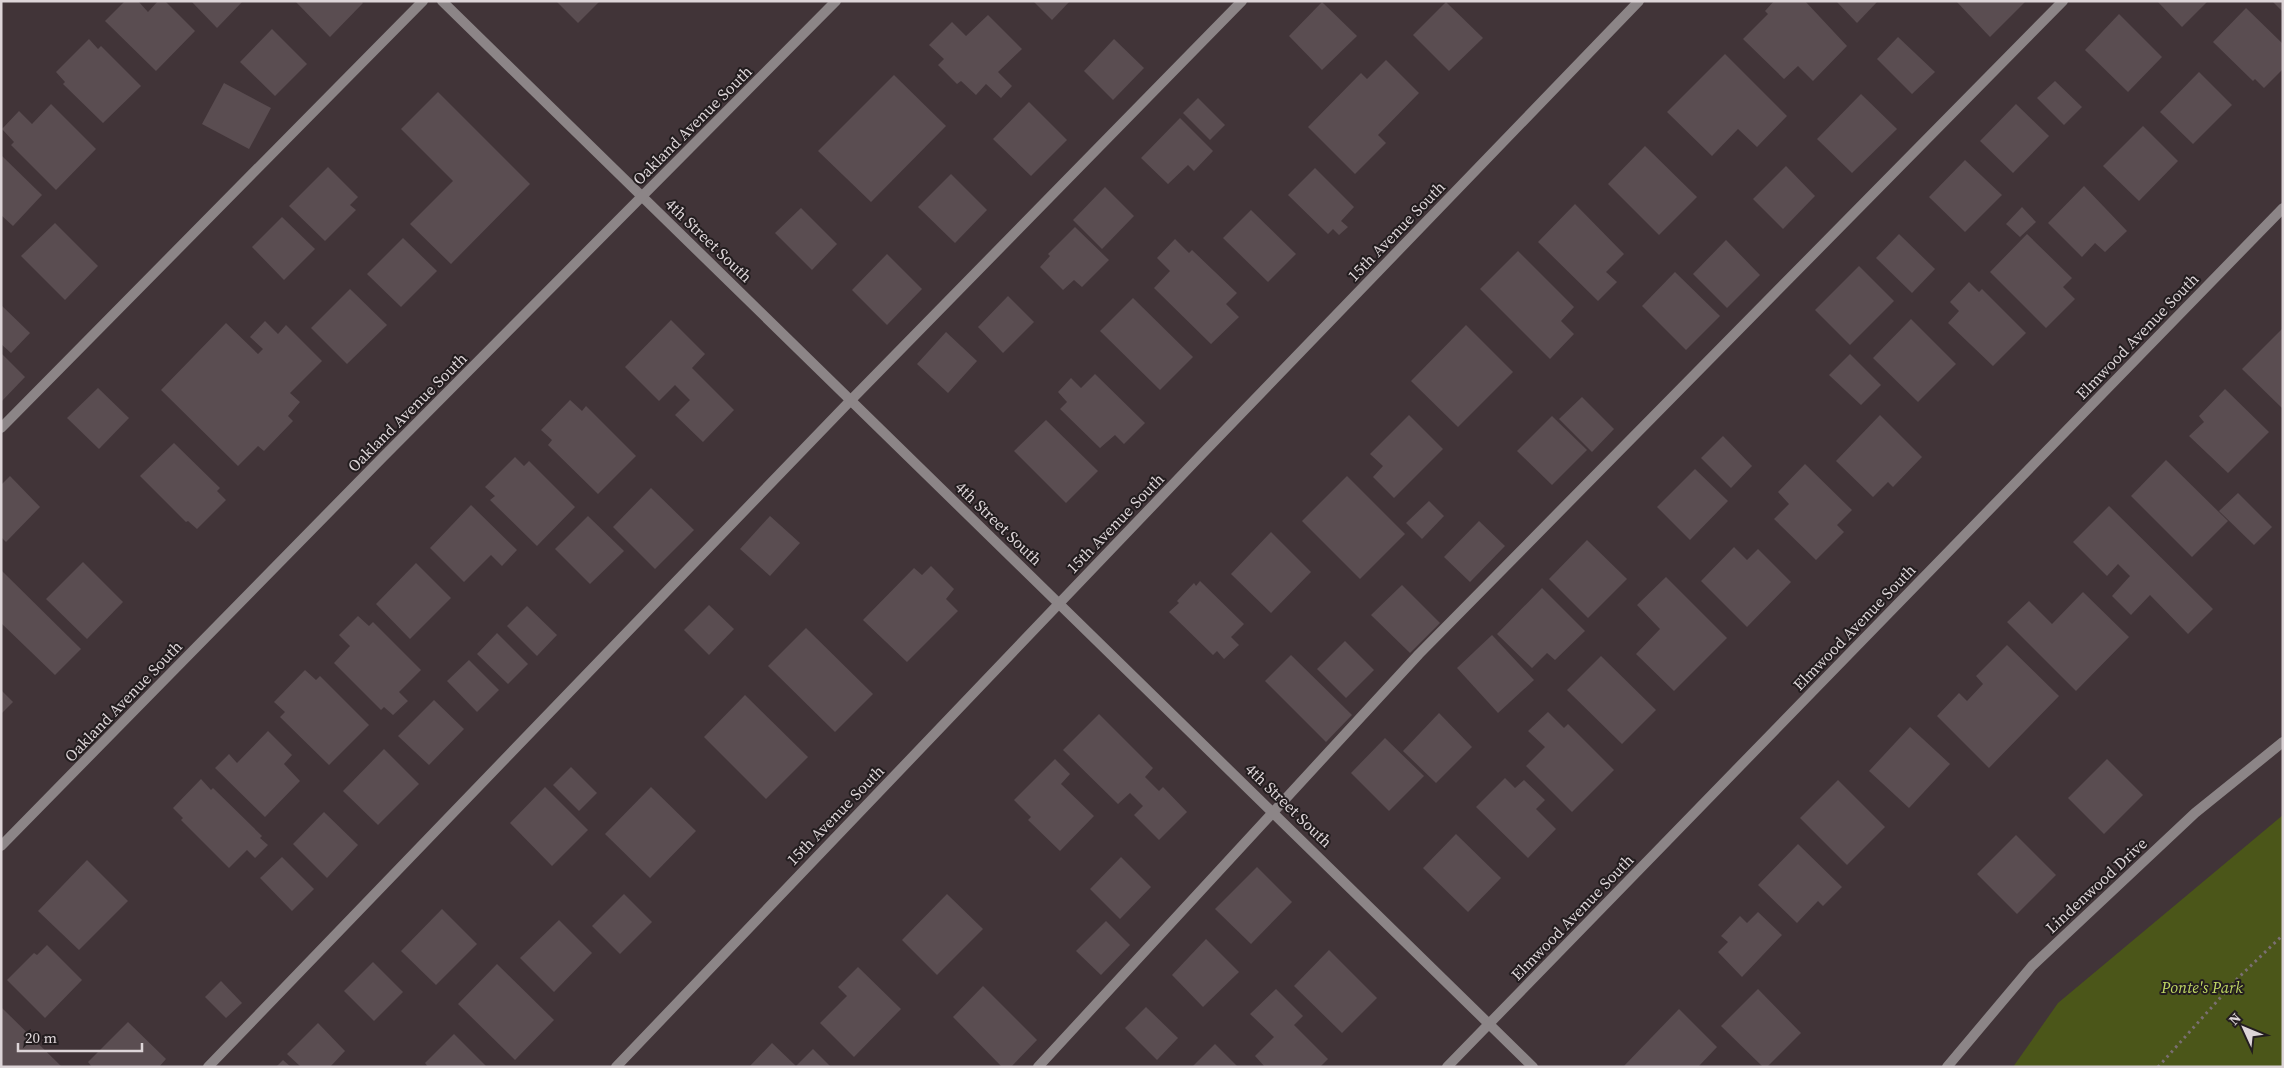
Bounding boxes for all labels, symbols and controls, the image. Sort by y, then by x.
street label: Oakland Avenue South [627,60,757,190]
street label: 15th Avenue South [1342,176,1450,286]
street label: 4th Street South [661,193,757,287]
street label: Elmwood Avenue South [2071,268,2203,404]
street label: Oakland Avenue South [342,347,472,477]
street label: 15th Avenue South [1061,468,1169,578]
street label: 4th Street South [951,476,1047,570]
street label: Elmwood Avenue South [1788,559,1920,695]
street label: Oakland Avenue South [59,635,187,766]
street label: 4th Street South [1241,758,1337,852]
street label: 15th Avenue South [781,760,889,870]
street label: Lindenwood Drive [2040,832,2152,938]
street label: Elmwood Avenue South [1506,849,1638,985]
park label: Ponte's Park [2160,976,2243,998]
north arrow [2219,1003,2269,1053]
text: N [2224,1008,2245,1030]
scale bar [18,1020,141,1052]
text: 20 m [25,1027,57,1048]

